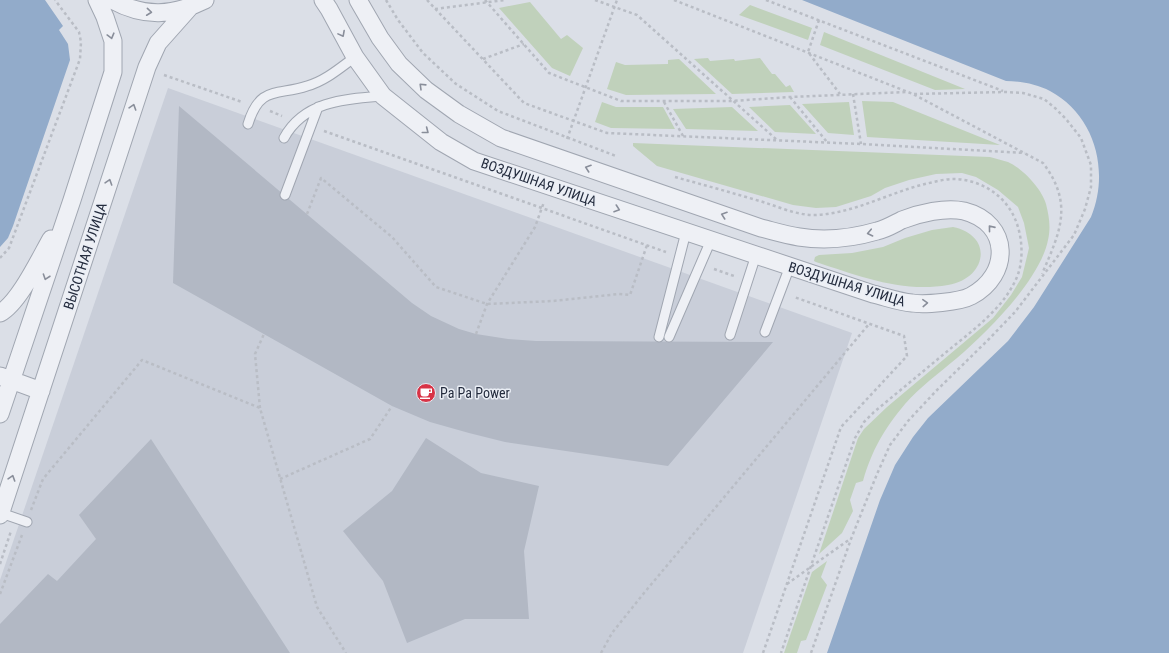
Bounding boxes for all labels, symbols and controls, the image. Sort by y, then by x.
one-way arrow [146,7,152,16]
one-way arrow [337,30,345,37]
one-way arrow [106,33,115,40]
one-way arrow [419,83,427,91]
one-way arrow [128,104,137,111]
one-way arrow [422,126,429,133]
street label: ВОЗДУШНАЯ УЛИЦА [479,155,599,209]
one-way arrow [584,164,591,173]
one-way arrow [104,179,113,186]
street label: ВЫСОТНАЯ УЛИЦА [60,201,110,311]
one-way arrow [614,204,621,213]
one-way arrow [720,212,727,220]
one-way arrow [988,225,995,232]
one-way arrow [867,228,873,236]
street label: ВОЗДУШНАЯ УЛИЦА [787,259,907,309]
one-way arrow [43,273,51,280]
one-way arrow [922,298,928,307]
cafe icon: Pa Pa Power [415,382,437,404]
place label: Pa Pa Power [440,385,510,401]
one-way arrow [7,475,16,482]

